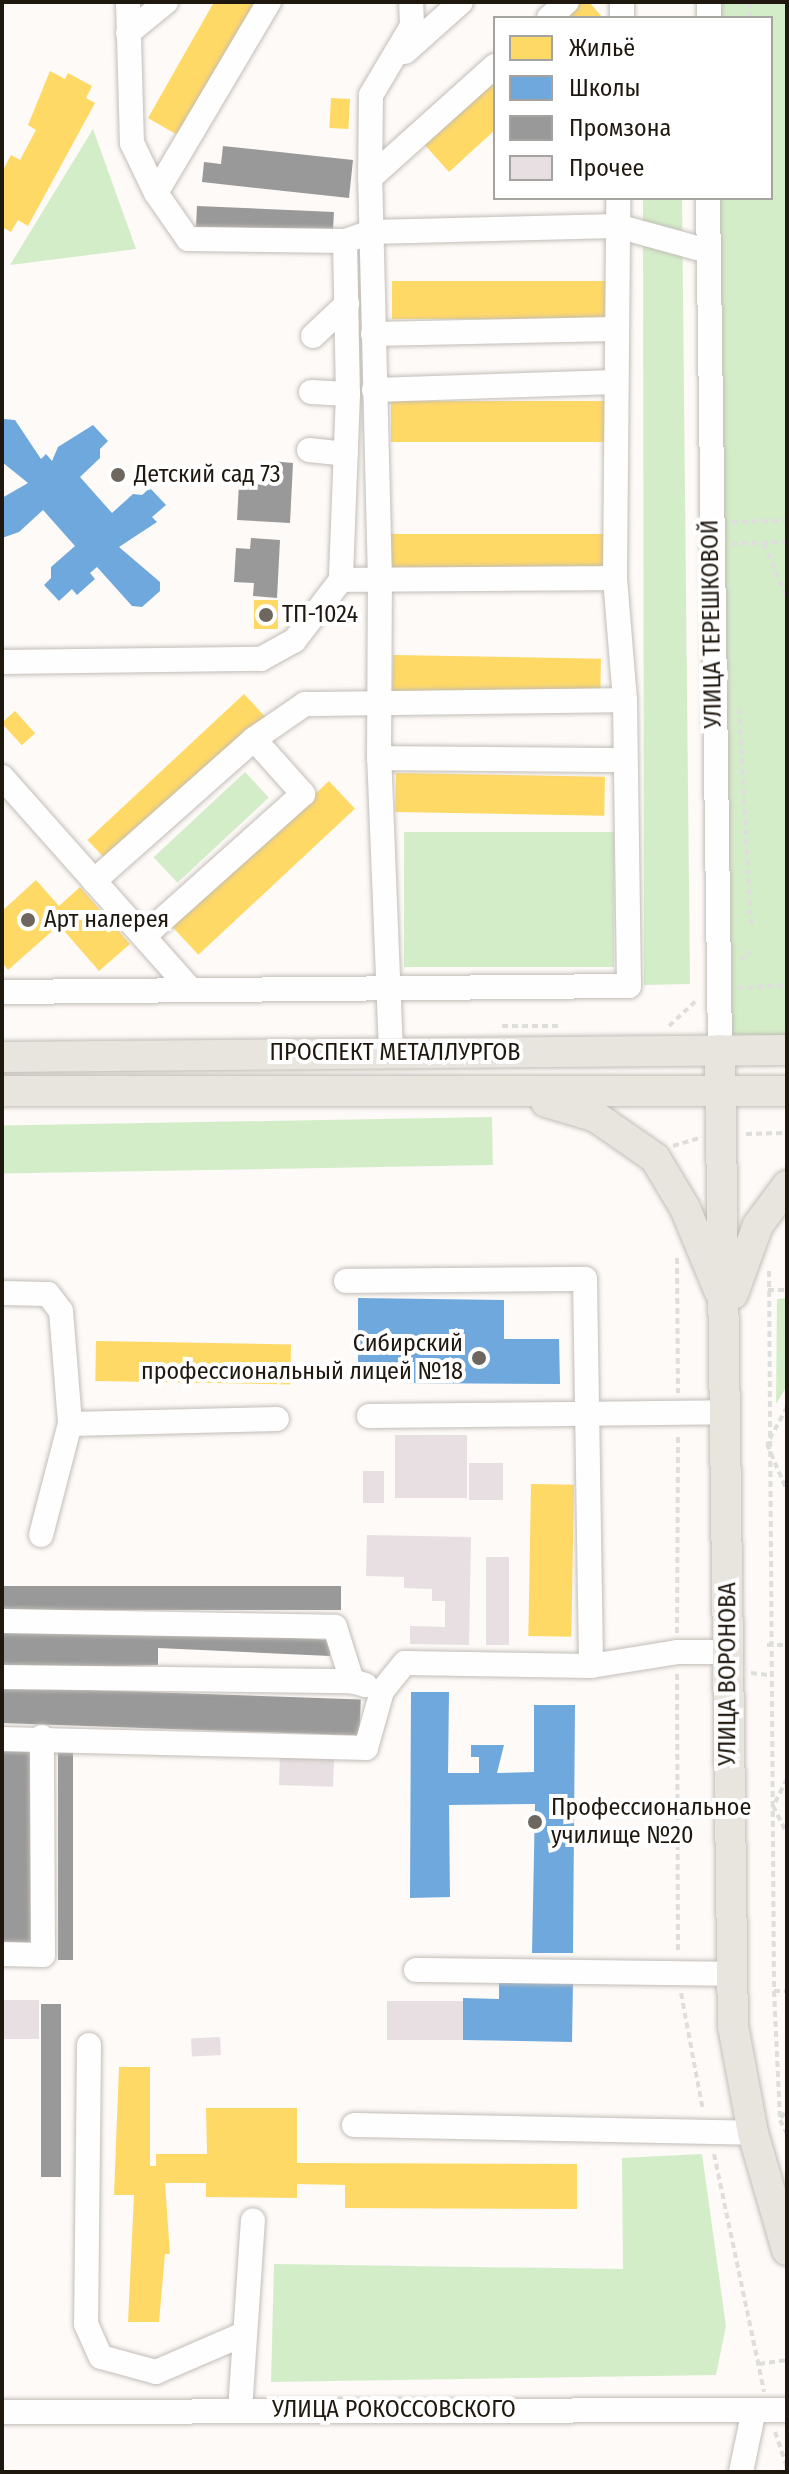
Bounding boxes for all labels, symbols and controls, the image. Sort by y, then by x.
legend [493,16,773,200]
text: Жильё [569,34,635,62]
text: Школы [569,74,641,102]
text: Промзона [569,114,671,142]
text: Прочее [569,154,644,182]
place label: Детский сад 73 [134,461,281,489]
marker: Детский сад 73 [109,466,127,484]
street label: УЛИЦА ТЕРЕШКОВОЙ [696,519,728,729]
place label: ТП-1024 [282,601,358,629]
marker: ТП-1024 [257,606,275,624]
place label: Арт налерея [44,906,169,934]
marker: Арт налерея [19,911,37,929]
street label: ПРОСПЕКТ МЕТАЛЛУРГОВ [270,1039,520,1067]
place label: Сибирский профессиональный лицей №18 [141,1330,463,1386]
marker: Сибирский профессиональный лицей №18 [470,1349,488,1367]
street label: УЛИЦА ВОРОНОВА [714,1582,742,1766]
place label: Профессиональное училище №20 [551,1794,751,1850]
marker: Профессиональное училище №20 [526,1813,544,1831]
street label: УЛИЦА РОКОССОВСКОГО [272,2396,516,2424]

